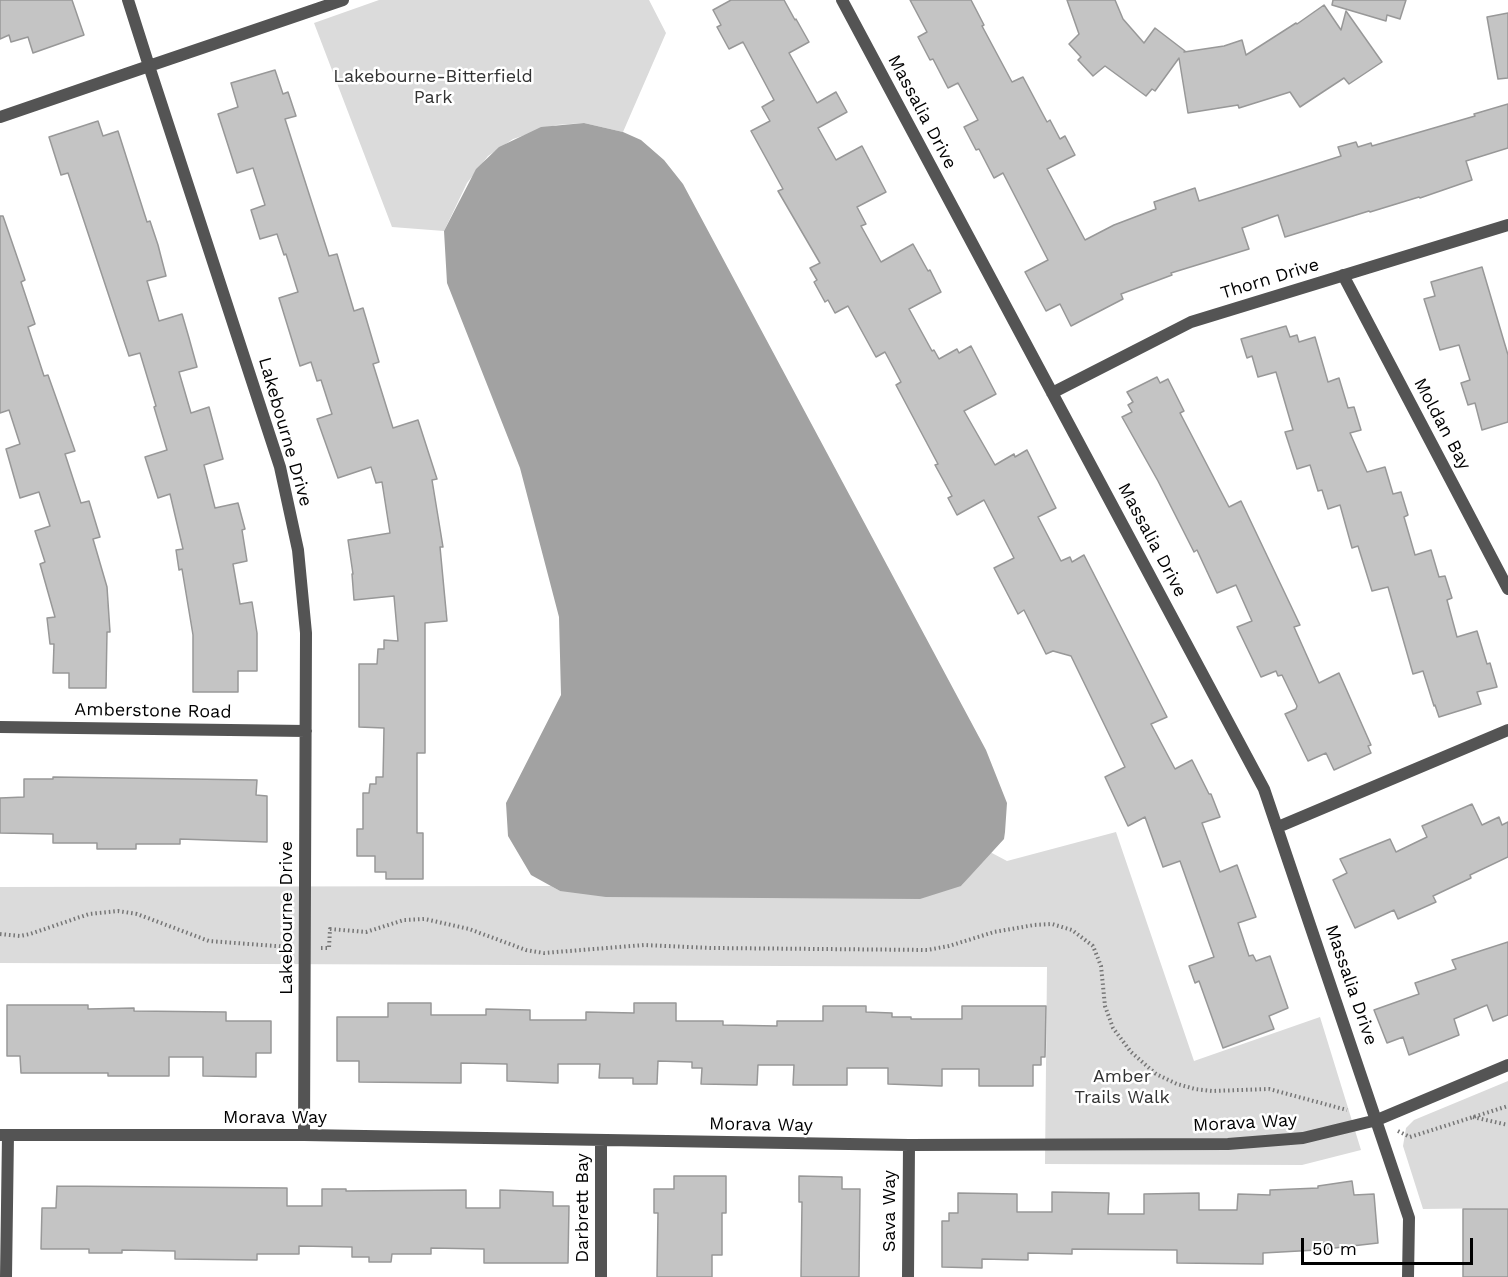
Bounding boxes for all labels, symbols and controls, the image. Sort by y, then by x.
street label: Massalia Drive [883,51,961,173]
park label: Lakebourne-Bitterfield Park [333,66,533,109]
street label: Thorn Drive [1218,254,1322,304]
street label: Lakebourne Drive [253,355,317,509]
street label: Moldan Bay [1409,374,1475,474]
street label: Massalia Drive [1113,479,1191,601]
street label: Amberstone Road [74,699,232,723]
street label: Lakebourne Drive [276,841,298,995]
street label: Massalia Drive [1320,922,1382,1048]
park label: Amber Trails Walk [1074,1066,1170,1108]
street label: Morava Way [223,1107,327,1129]
street label: Morava Way [1193,1109,1297,1137]
street label: Morava Way [709,1113,813,1137]
street label: Darbrett Bay [572,1153,594,1263]
street label: Sava Way [879,1170,901,1252]
scale bar [1304,1226,1476,1264]
text: 50 m [1312,1238,1357,1259]

